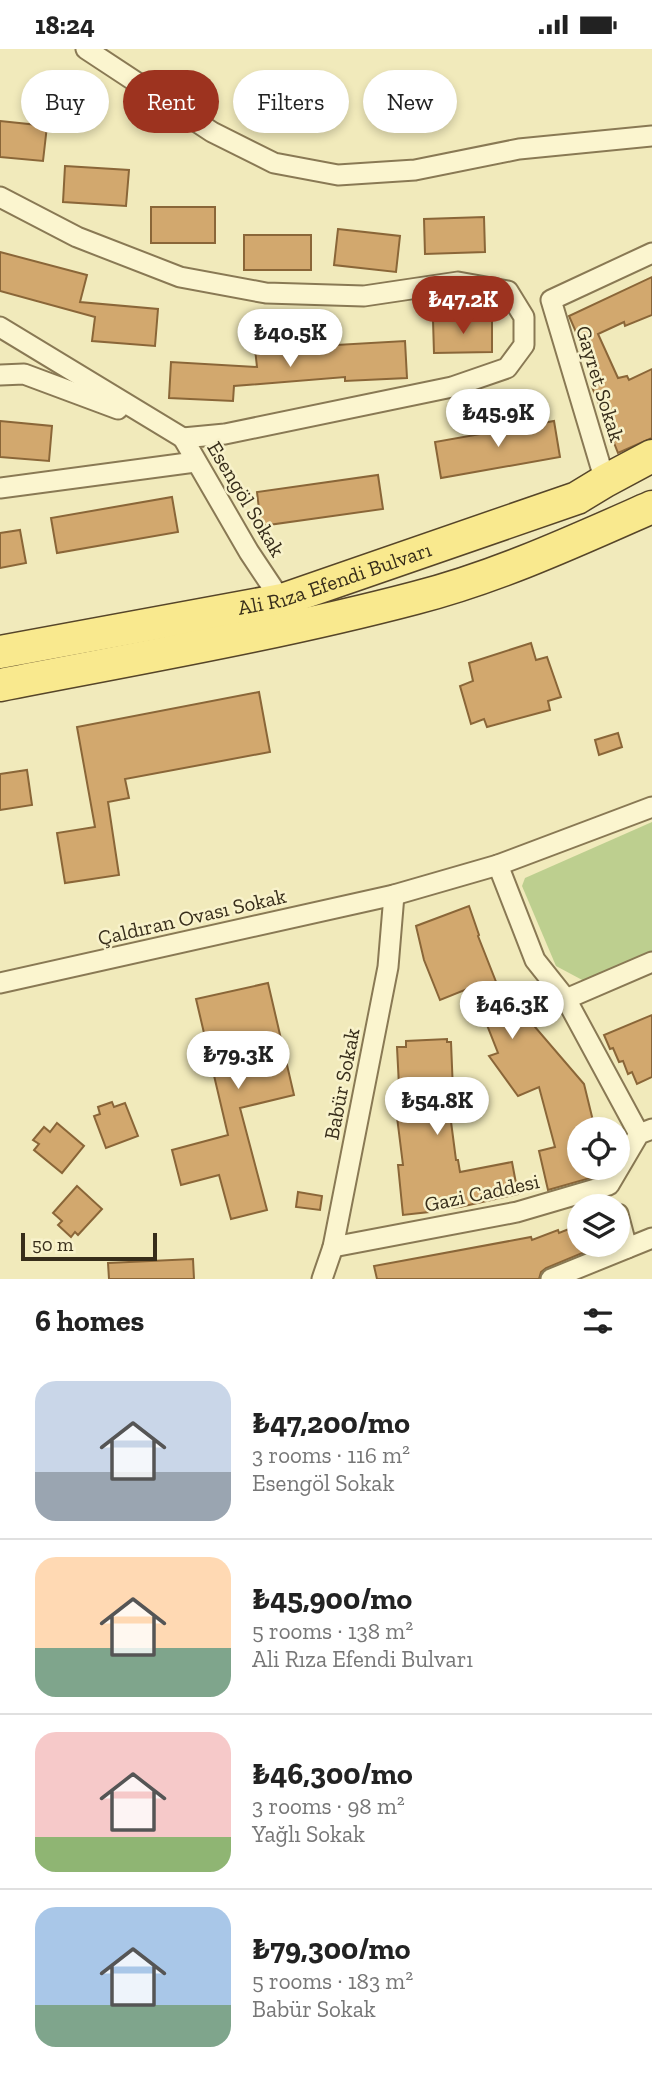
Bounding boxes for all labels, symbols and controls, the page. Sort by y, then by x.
text: 18:24 [35,9,95,41]
chip: Buy [21,70,109,133]
chip: Rent [123,70,219,133]
chip: Filters [233,70,349,133]
chip: New [363,70,457,133]
pin: ₺47.2K [406,277,520,336]
text: ₺47.2K [428,285,498,313]
pin: ₺40.5K [233,309,347,369]
text: ₺40.5K [253,318,327,346]
street label: Gayret Sokak [571,323,630,445]
pin: ₺45.9K [441,389,555,449]
text: ₺45.9K [462,398,534,426]
street label: Esengöl Sokak [202,437,291,561]
street label: Ali Rıza Efendi Bulvarı [236,536,435,620]
street label: Çaldıran Ovası Sokak [95,883,289,950]
pin: ₺46.3K [455,981,569,1041]
text: ₺46.3K [476,990,548,1018]
street label: Babür Sokak [318,1026,365,1142]
pin: ₺79.3K [181,1031,295,1091]
text: ₺79.3K [203,1040,273,1068]
pin: ₺54.8K [380,1077,494,1137]
text: ₺54.8K [401,1086,473,1114]
map controls [567,1117,630,1257]
button: locate [567,1117,630,1180]
street label: Gazi Caddesi [422,1168,542,1217]
button: layers [567,1194,630,1257]
scale bar [21,1230,158,1262]
text: 50 m [32,1233,73,1256]
icon: filters [579,1302,617,1340]
text: 6 homes [35,1303,144,1339]
text: ₺47,200/mo [252,1405,410,1441]
icon: home [91,1409,175,1493]
text: 3 rooms · 116 m² [252,1441,410,1469]
text: Esengöl Sokak [252,1469,394,1497]
text: ₺45,900/mo [252,1581,412,1617]
icon: home [91,1585,175,1669]
text: 5 rooms · 138 m² [252,1617,413,1645]
text: Ali Rıza Efendi Bulvarı [252,1645,473,1673]
text: ₺46,300/mo [252,1756,413,1792]
icon: home [91,1760,175,1844]
text: 3 rooms · 98 m² [252,1792,405,1820]
text: Yağlı Sokak [252,1820,365,1848]
text: ₺79,300/mo [252,1931,410,1967]
icon: home [91,1935,175,2019]
text: 5 rooms · 183 m² [252,1967,413,1995]
text: Babür Sokak [252,1995,376,2023]

